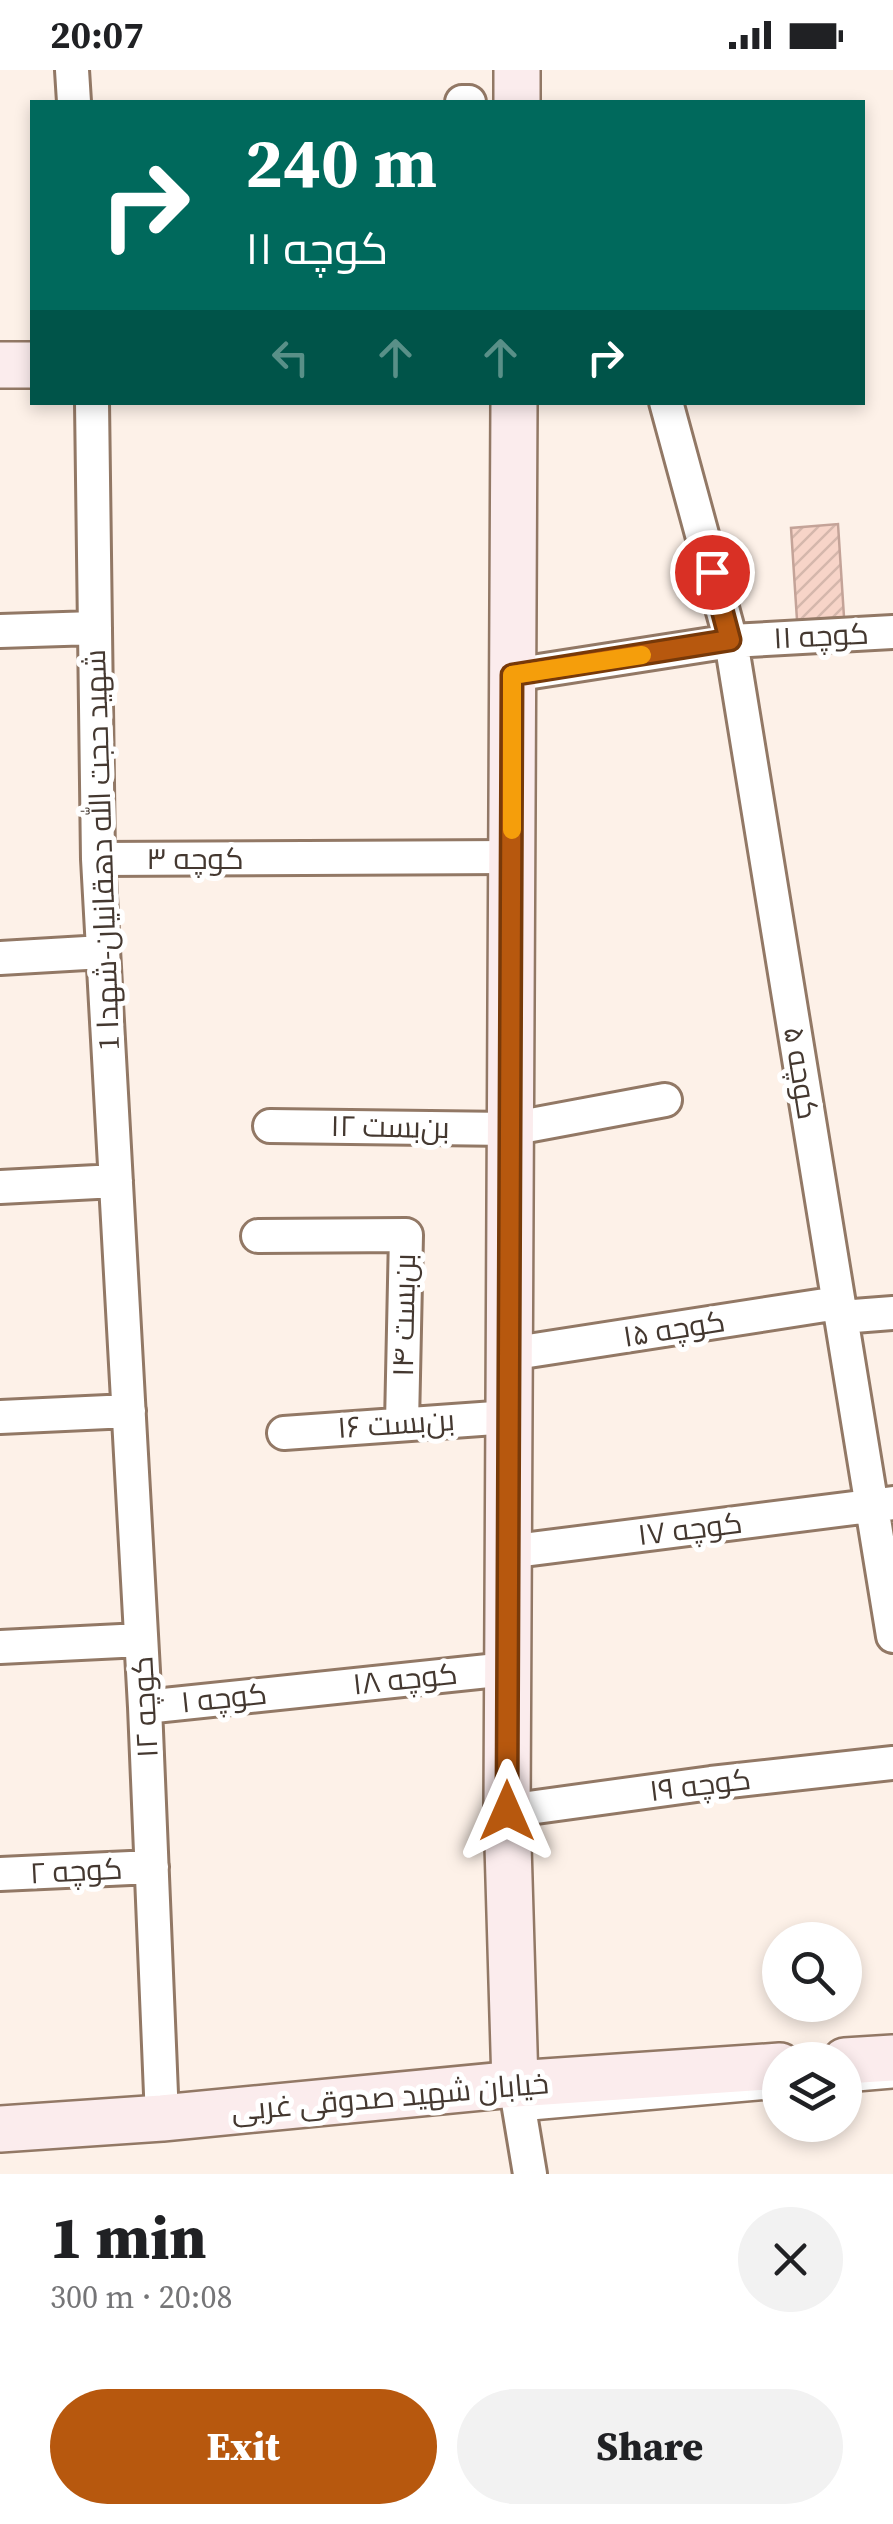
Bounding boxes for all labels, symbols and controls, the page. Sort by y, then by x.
text: 20:07 [50,9,144,61]
text: 240 m [245,114,437,210]
icon: right [80,140,210,270]
text: کوچه ۱۱ [245,217,388,279]
icon: left [263,330,318,385]
icon: ahead [368,330,423,385]
icon: ahead [473,330,528,385]
icon: right [578,330,633,385]
pin [670,530,755,615]
icon: arrive [685,545,740,600]
street label: کوچه ۱۱ [772,613,870,658]
street label: شهید حجت الله دهقانیان-شهدا 1 [74,649,129,1051]
street label: کوچه ۳ [146,838,244,879]
street label: کوچه ۵ [774,1024,829,1122]
street label: بن‌بست ۱۲ [330,1105,450,1148]
street label: بن‌بست ۱۴ [382,1253,425,1377]
street label: کوچه ۱۵ [620,1300,728,1357]
street label: بن‌بست ۱۶ [336,1399,456,1448]
street label: کوچه ۱۷ [635,1502,745,1555]
street label: کوچه ۱۸ [351,1653,459,1704]
street label: کوچه ۱۲ [121,1655,168,1759]
street label: کوچه ۱ [179,1673,269,1722]
street label: کوچه ۱۹ [647,1758,753,1811]
position arrow [455,1759,559,1863]
street label: کوچه ۲ [29,1848,123,1893]
map controls [762,1922,862,2142]
button: search [762,1922,862,2022]
button: layers [762,2042,862,2142]
street label: خیابان شهید صدوقی غربی [229,2062,550,2131]
text: 1 min [50,2196,206,2278]
button: close [738,2207,843,2312]
text: 300 m · 20:08 [50,2275,232,2319]
button: Exit [50,2389,437,2504]
button: Share [457,2389,843,2504]

